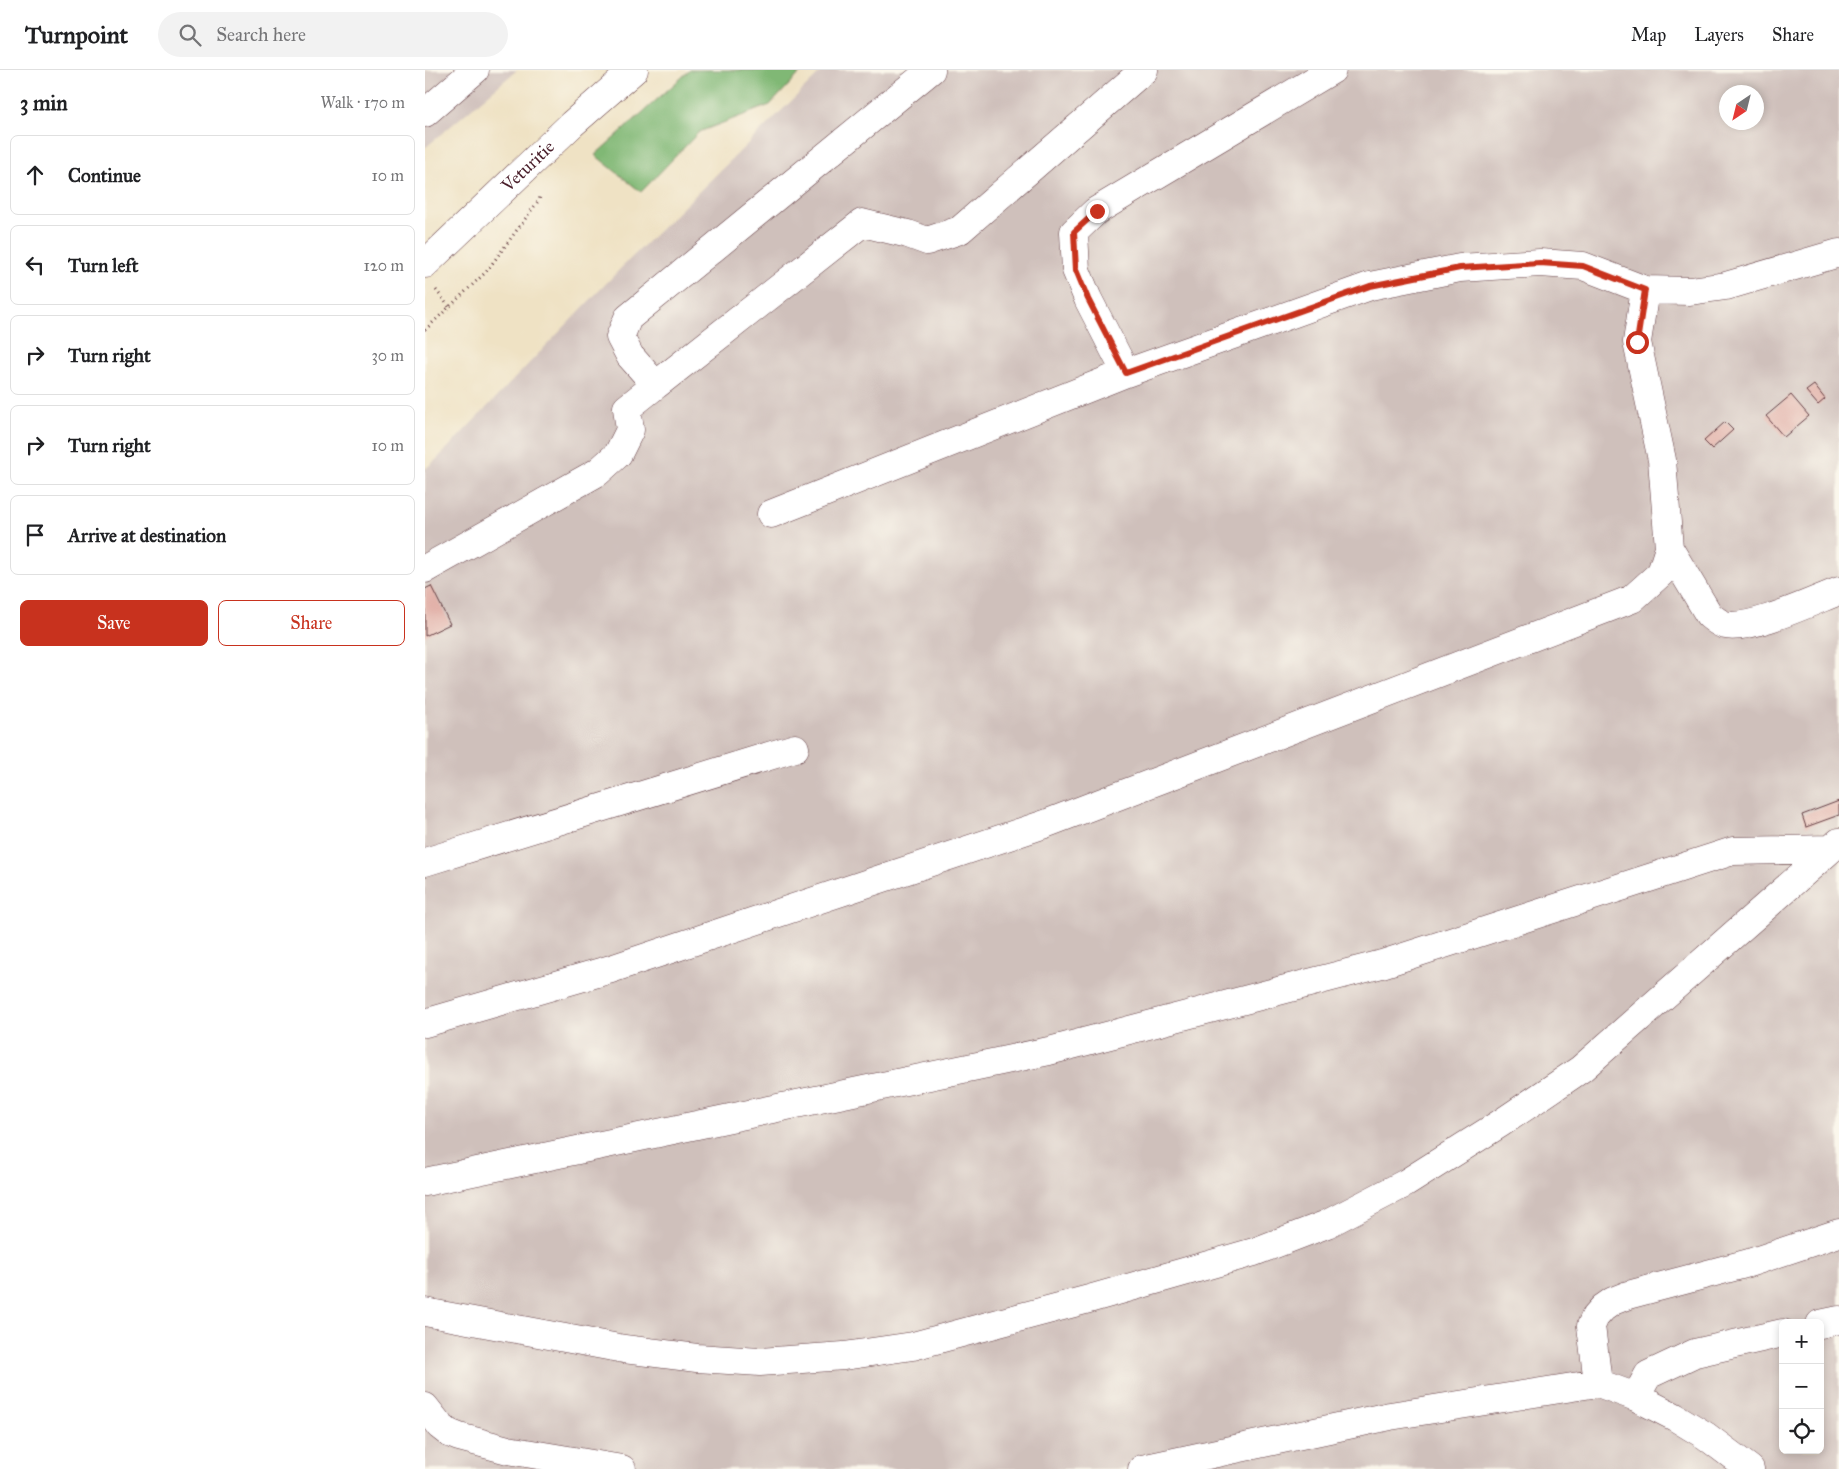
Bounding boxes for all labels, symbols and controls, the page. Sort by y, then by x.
search box [158,12,508,57]
text: Turnpoint [25,20,128,50]
icon: search [176,21,204,49]
text: Search here [216,23,306,46]
text: Map [1631,24,1666,46]
text: Layers [1694,24,1744,46]
text: Share [1772,24,1814,46]
north arrow [1719,85,1764,130]
text: 3 min [20,90,68,116]
text: Walk · 170 m [321,93,405,112]
street label: Veturitie [496,136,559,197]
icon: ahead [21,161,49,189]
text: Continue [68,164,141,187]
text: 10 m [372,166,404,185]
route end [1086,200,1109,223]
icon: left [21,251,49,279]
text: Turn left [68,254,138,277]
text: 120 m [364,256,404,275]
route start [1626,331,1649,354]
icon: right [21,341,49,369]
text: Turn right [68,344,151,367]
text: 30 m [371,346,404,365]
icon: right [21,431,49,459]
text: Turn right [68,434,151,457]
text: 10 m [372,436,404,455]
icon: arrive [21,521,49,549]
text: Arrive at destination [68,524,226,547]
button: Save [20,600,208,646]
button: Share [218,600,405,646]
map controls [1779,1319,1824,1454]
button: + [1779,1319,1824,1364]
button: − [1779,1364,1824,1409]
button: locate [1779,1409,1824,1454]

